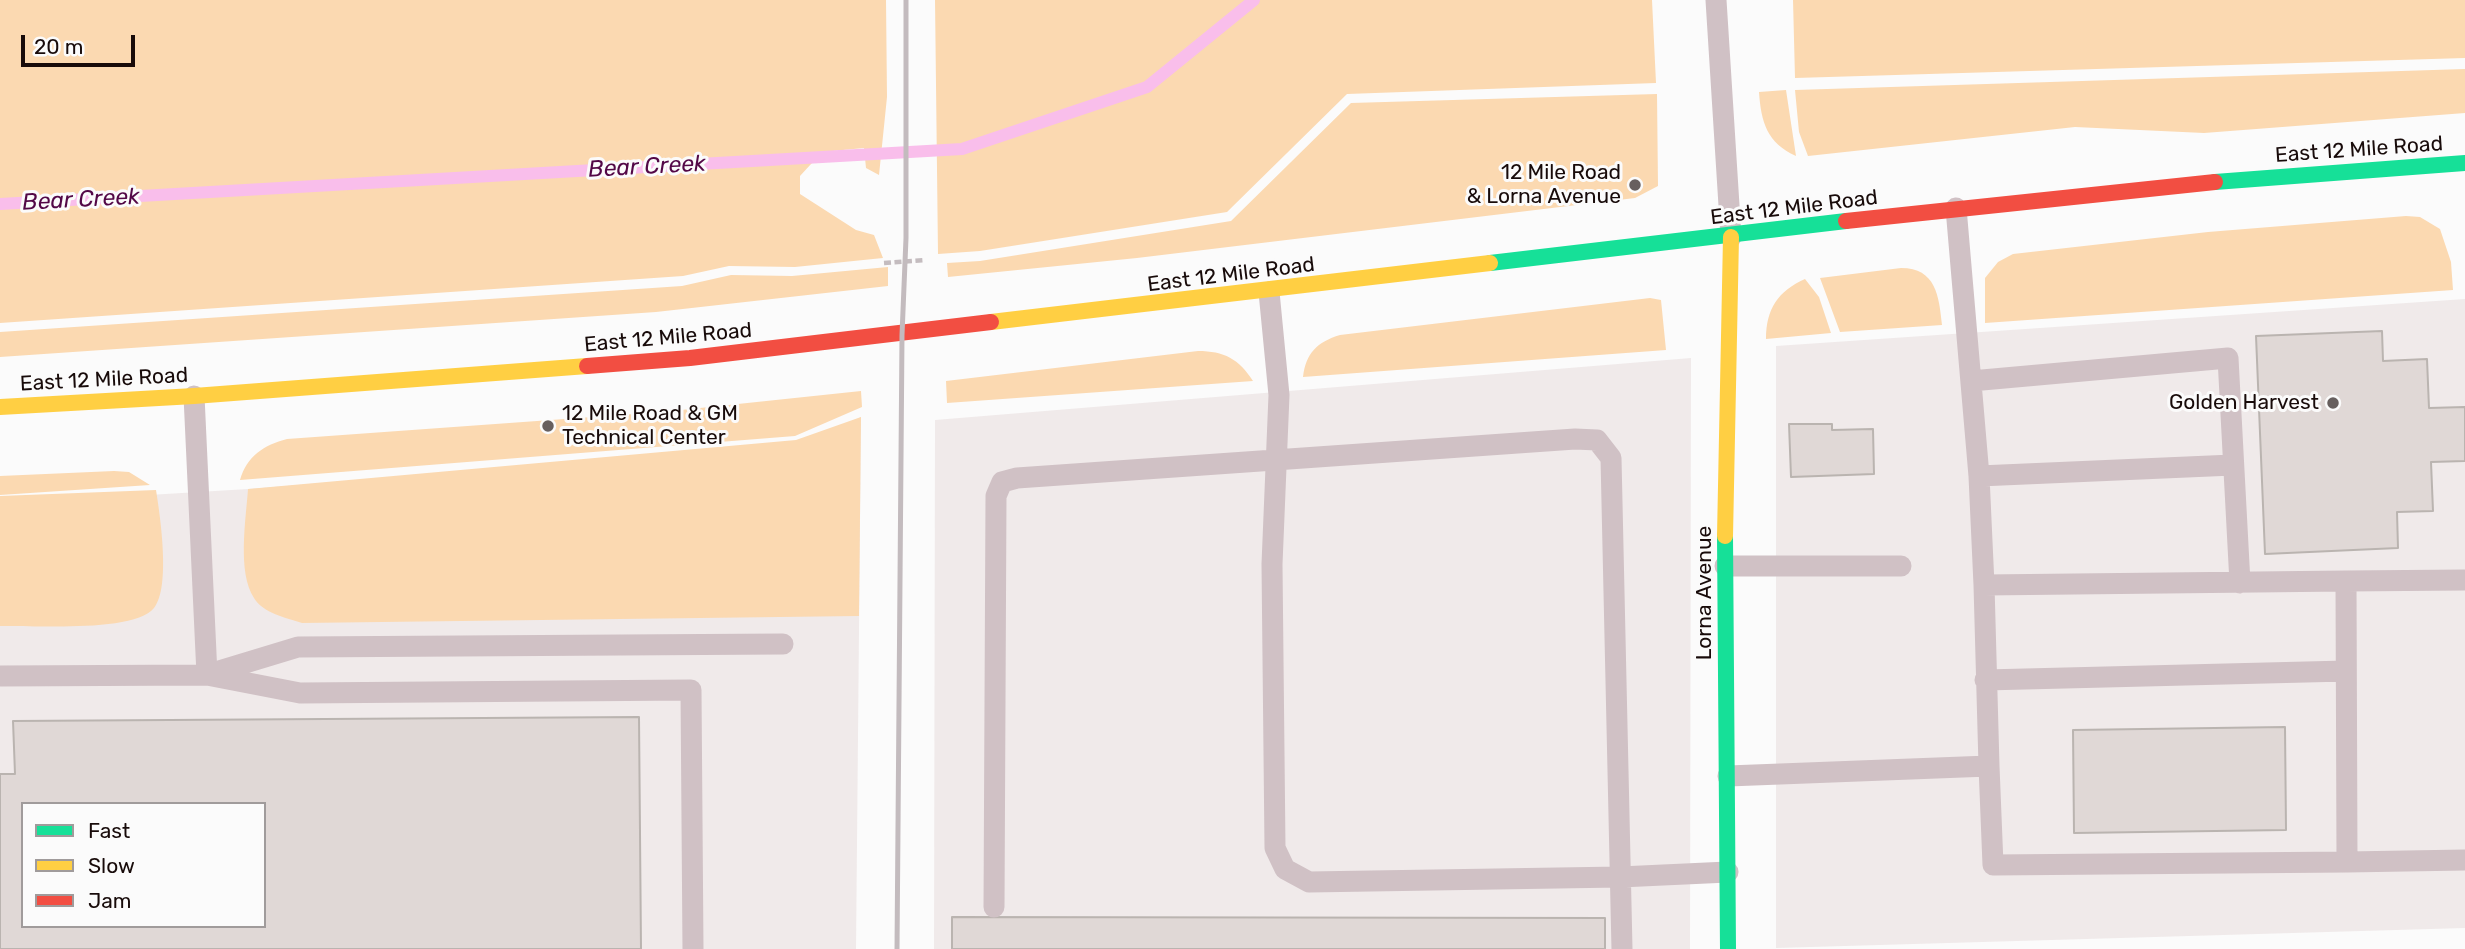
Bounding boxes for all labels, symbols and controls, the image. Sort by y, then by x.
scale bar [24,21,138,65]
text: 20 m [34,34,83,59]
street label: East 12 Mile Road [2274,132,2444,168]
water label: Bear Creek [587,150,707,184]
place label: 12 Mile Road & Lorna Avenue [1467,160,1621,210]
marker: 12 Mile Road & Lorna Avenue [1627,177,1643,193]
water label: Bear Creek [21,183,141,217]
street label: East 12 Mile Road [1709,185,1879,231]
street label: East 12 Mile Road [1146,252,1316,298]
street label: East 12 Mile Road [583,318,753,358]
street label: East 12 Mile Road [19,363,189,397]
place label: Golden Harvest [2169,390,2319,416]
marker: Golden Harvest [2325,395,2341,411]
place label: 12 Mile Road & GM Technical Center [562,401,738,451]
marker: 12 Mile Road & GM Technical Center [540,418,556,434]
street label: Lorna Avenue [1692,526,1718,660]
legend [21,802,266,928]
text: Fast [88,818,130,843]
text: Slow [88,853,135,878]
text: Jam [88,888,132,913]

